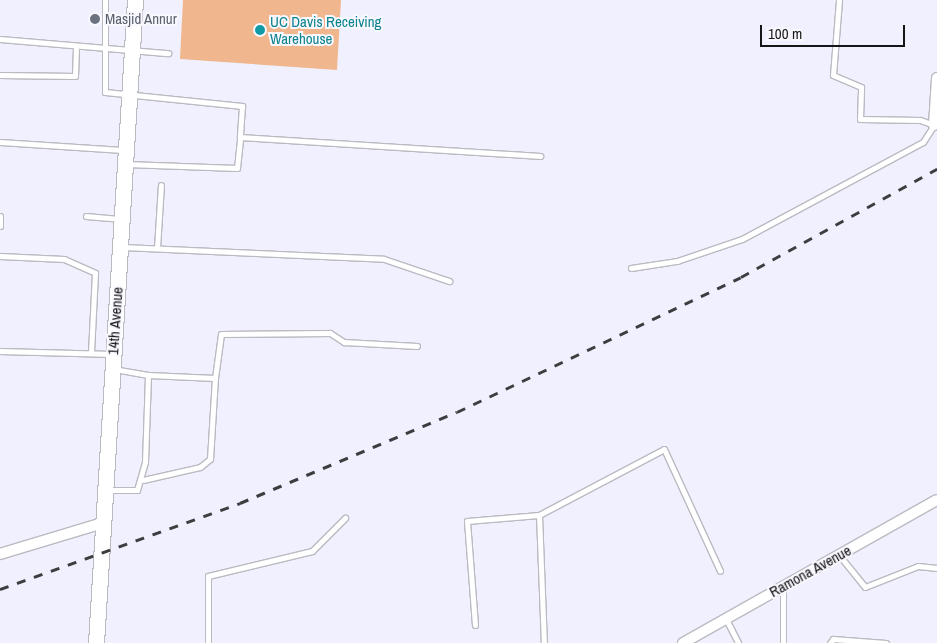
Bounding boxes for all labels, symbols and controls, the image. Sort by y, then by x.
place label: Masjid Annur [105,10,177,28]
place label: UC Davis Receiving Warehouse [270,12,381,47]
marker: Masjid Annur [89,13,101,25]
scale bar [762,15,907,47]
text: 100 m [768,23,802,44]
marker: UC Davis Receiving Warehouse [254,24,266,36]
street label: 14th Avenue [104,286,126,356]
street label: Ramona Avenue [766,541,854,601]

